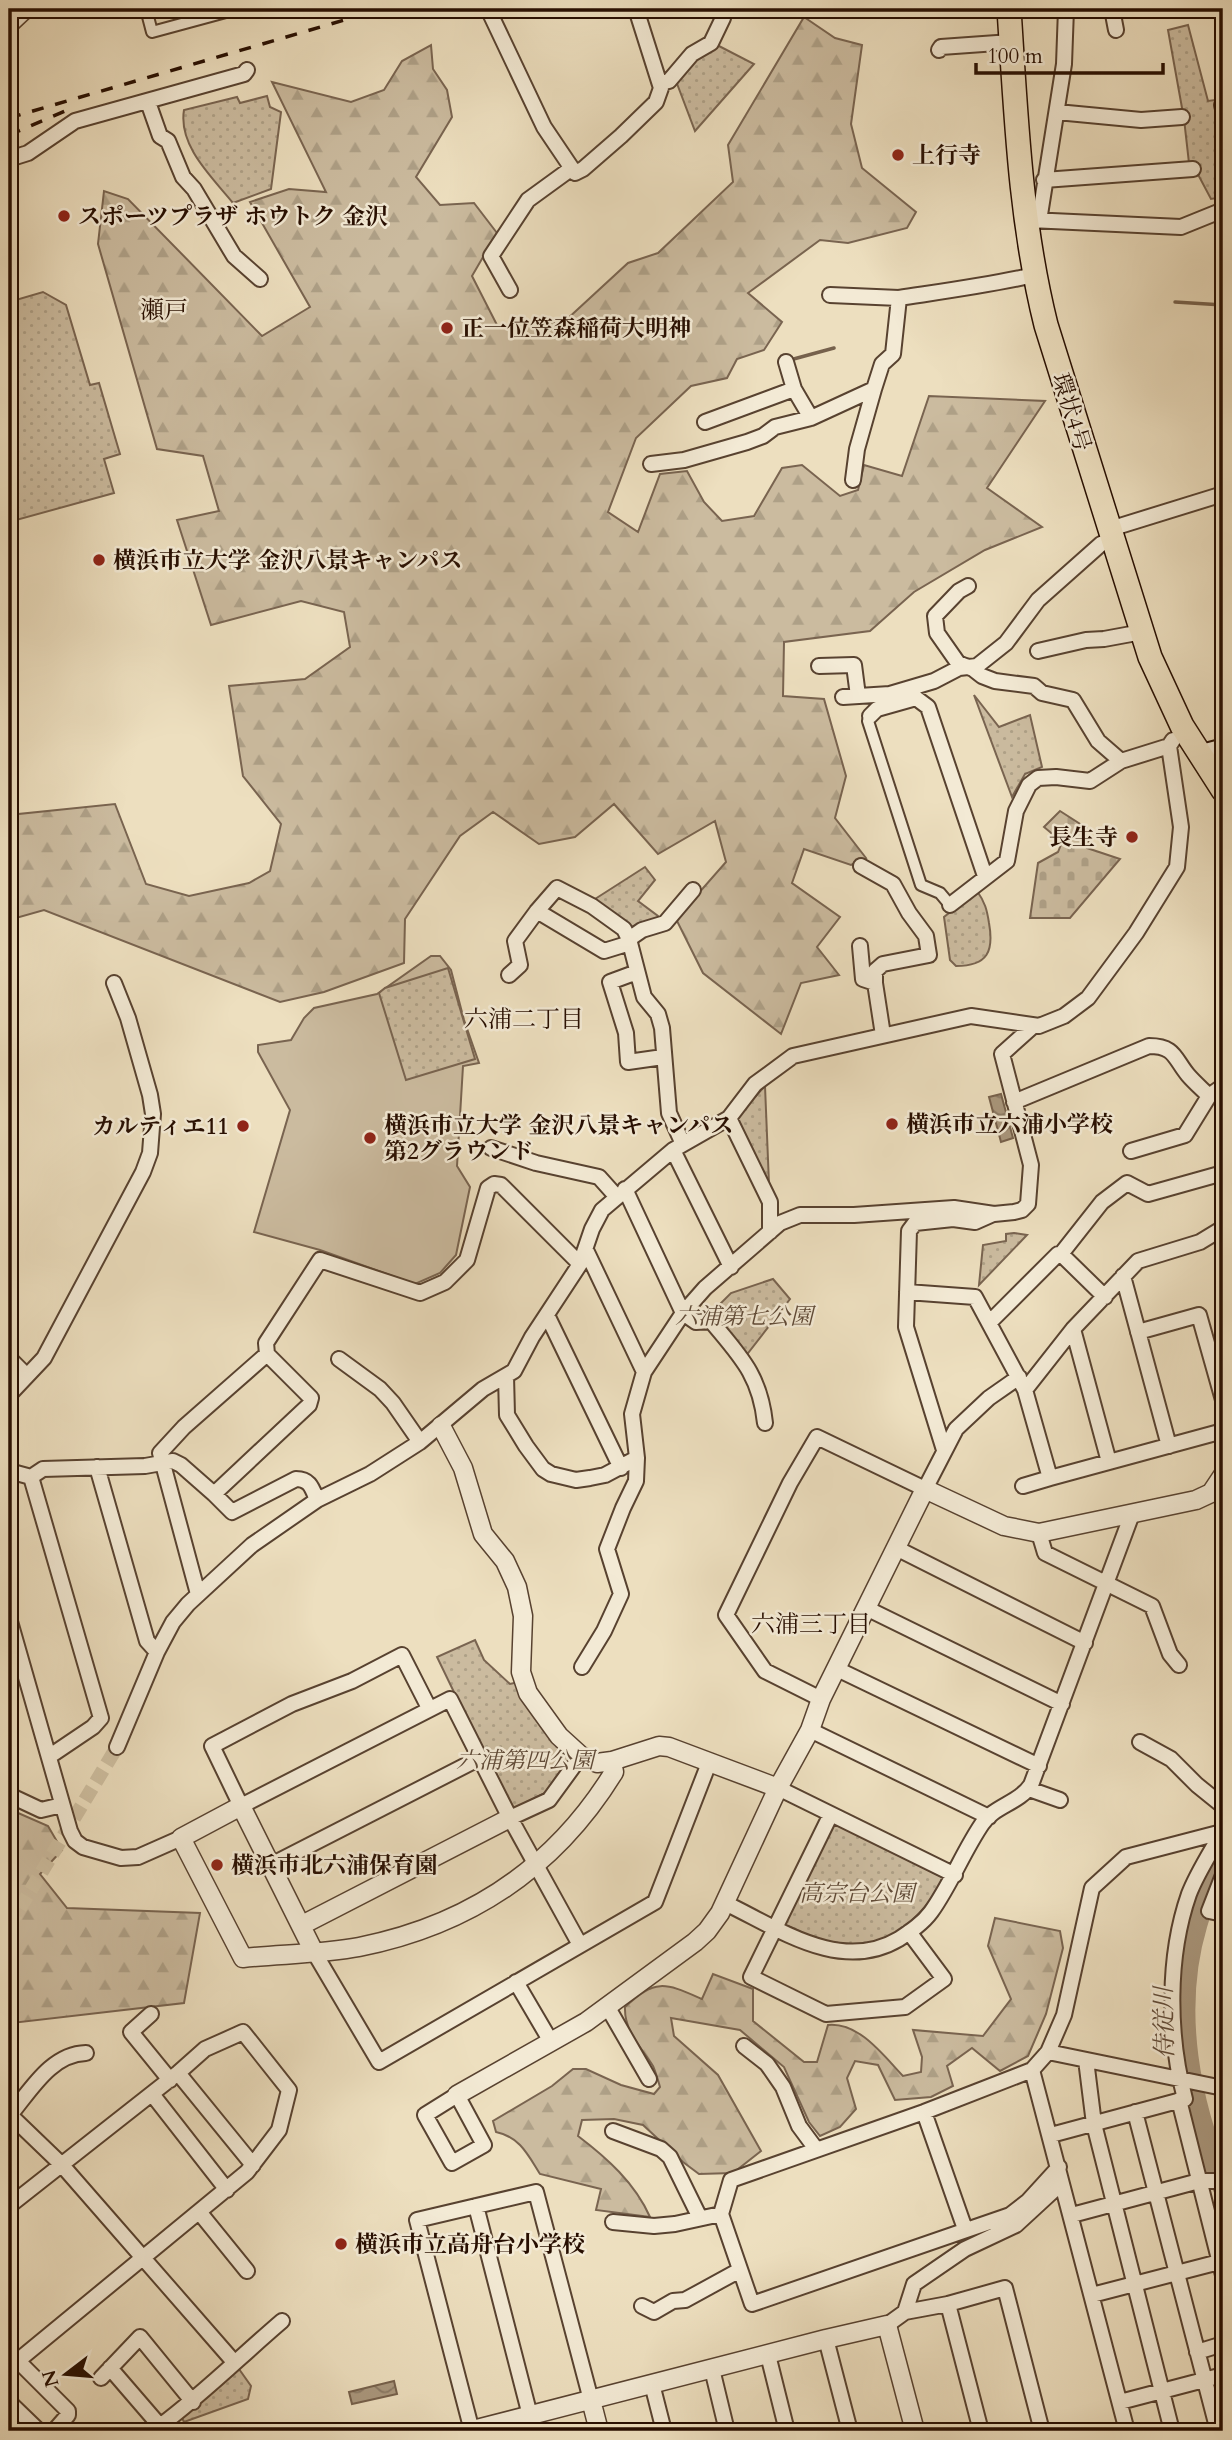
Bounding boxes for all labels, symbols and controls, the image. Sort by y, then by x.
scale bar [976,32,1164,76]
text: 100 m [987,42,1043,71]
place label: 上行寺 [912,140,981,171]
marker: 上行寺 [890,147,906,163]
place label: スポーツプラザ ホウトク 金沢 [78,201,388,232]
marker: スポーツプラザ ホウトク 金沢 [56,208,72,224]
district label: 瀬戸 [140,294,188,327]
place label: 正一位笠森稲荷大明神 [461,313,691,344]
marker: 正一位笠森稲荷大明神 [439,320,455,336]
street label: 環状4号 [1045,369,1098,455]
place label: 横浜市立大学 金沢八景キャンパス [113,545,463,576]
marker: 横浜市立大学 金沢八景キャンパス [91,552,107,568]
place label: 長生寺 [1049,822,1118,853]
marker: 長生寺 [1124,829,1140,845]
district label: 六浦二丁目 [464,1003,584,1036]
place label: 横浜市立六浦小学校 [906,1109,1113,1140]
place label: 横浜市立大学 金沢八景キャンパス 第2グラウンド [384,1110,734,1167]
place label: カルティエ11 [92,1111,229,1142]
marker: 横浜市立六浦小学校 [884,1116,900,1132]
marker: カルティエ11 [235,1118,251,1134]
marker: 横浜市立大学 金沢八景キャンパス 第2グラウンド [362,1130,378,1146]
park label: 六浦第七公園 [675,1301,817,1332]
district label: 六浦三丁目 [751,1608,871,1641]
park label: 六浦第四公園 [456,1745,598,1776]
place label: 横浜市北六浦保育園 [231,1850,438,1881]
marker: 横浜市北六浦保育園 [209,1857,225,1873]
park label: 高宗台公園 [800,1878,919,1909]
water label: 侍従川 [1147,1984,1182,2059]
place label: 横浜市立高舟台小学校 [355,2229,585,2260]
marker: 横浜市立高舟台小学校 [333,2236,349,2252]
north arrow [32,2338,102,2408]
text: N [36,2366,65,2390]

